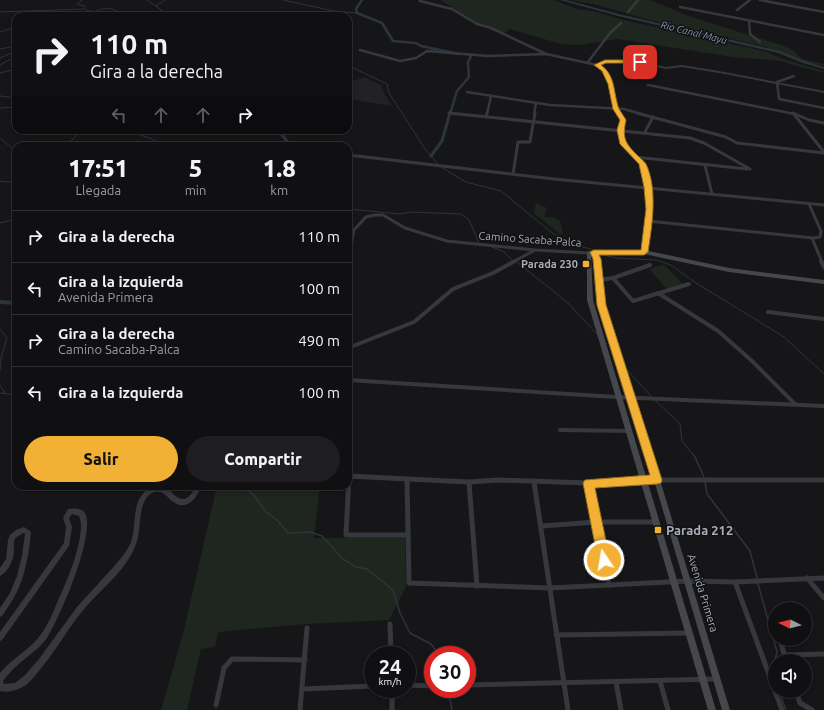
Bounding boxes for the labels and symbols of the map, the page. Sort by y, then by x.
water label: Rio Canal Mayu [660,19,729,46]
pin [623,45,657,79]
street label: Camino Sacaba-Palca [478,229,582,249]
place label: Parada 230 [521,258,578,270]
marker: Parada 230 [581,259,591,269]
place label: Parada 212 [666,523,733,537]
marker: Parada 212 [653,525,663,535]
position arrow [583,539,625,581]
street label: Avenida Primera [685,553,721,633]
north arrow [768,602,812,646]
speed limit sign: 30 [424,646,476,698]

